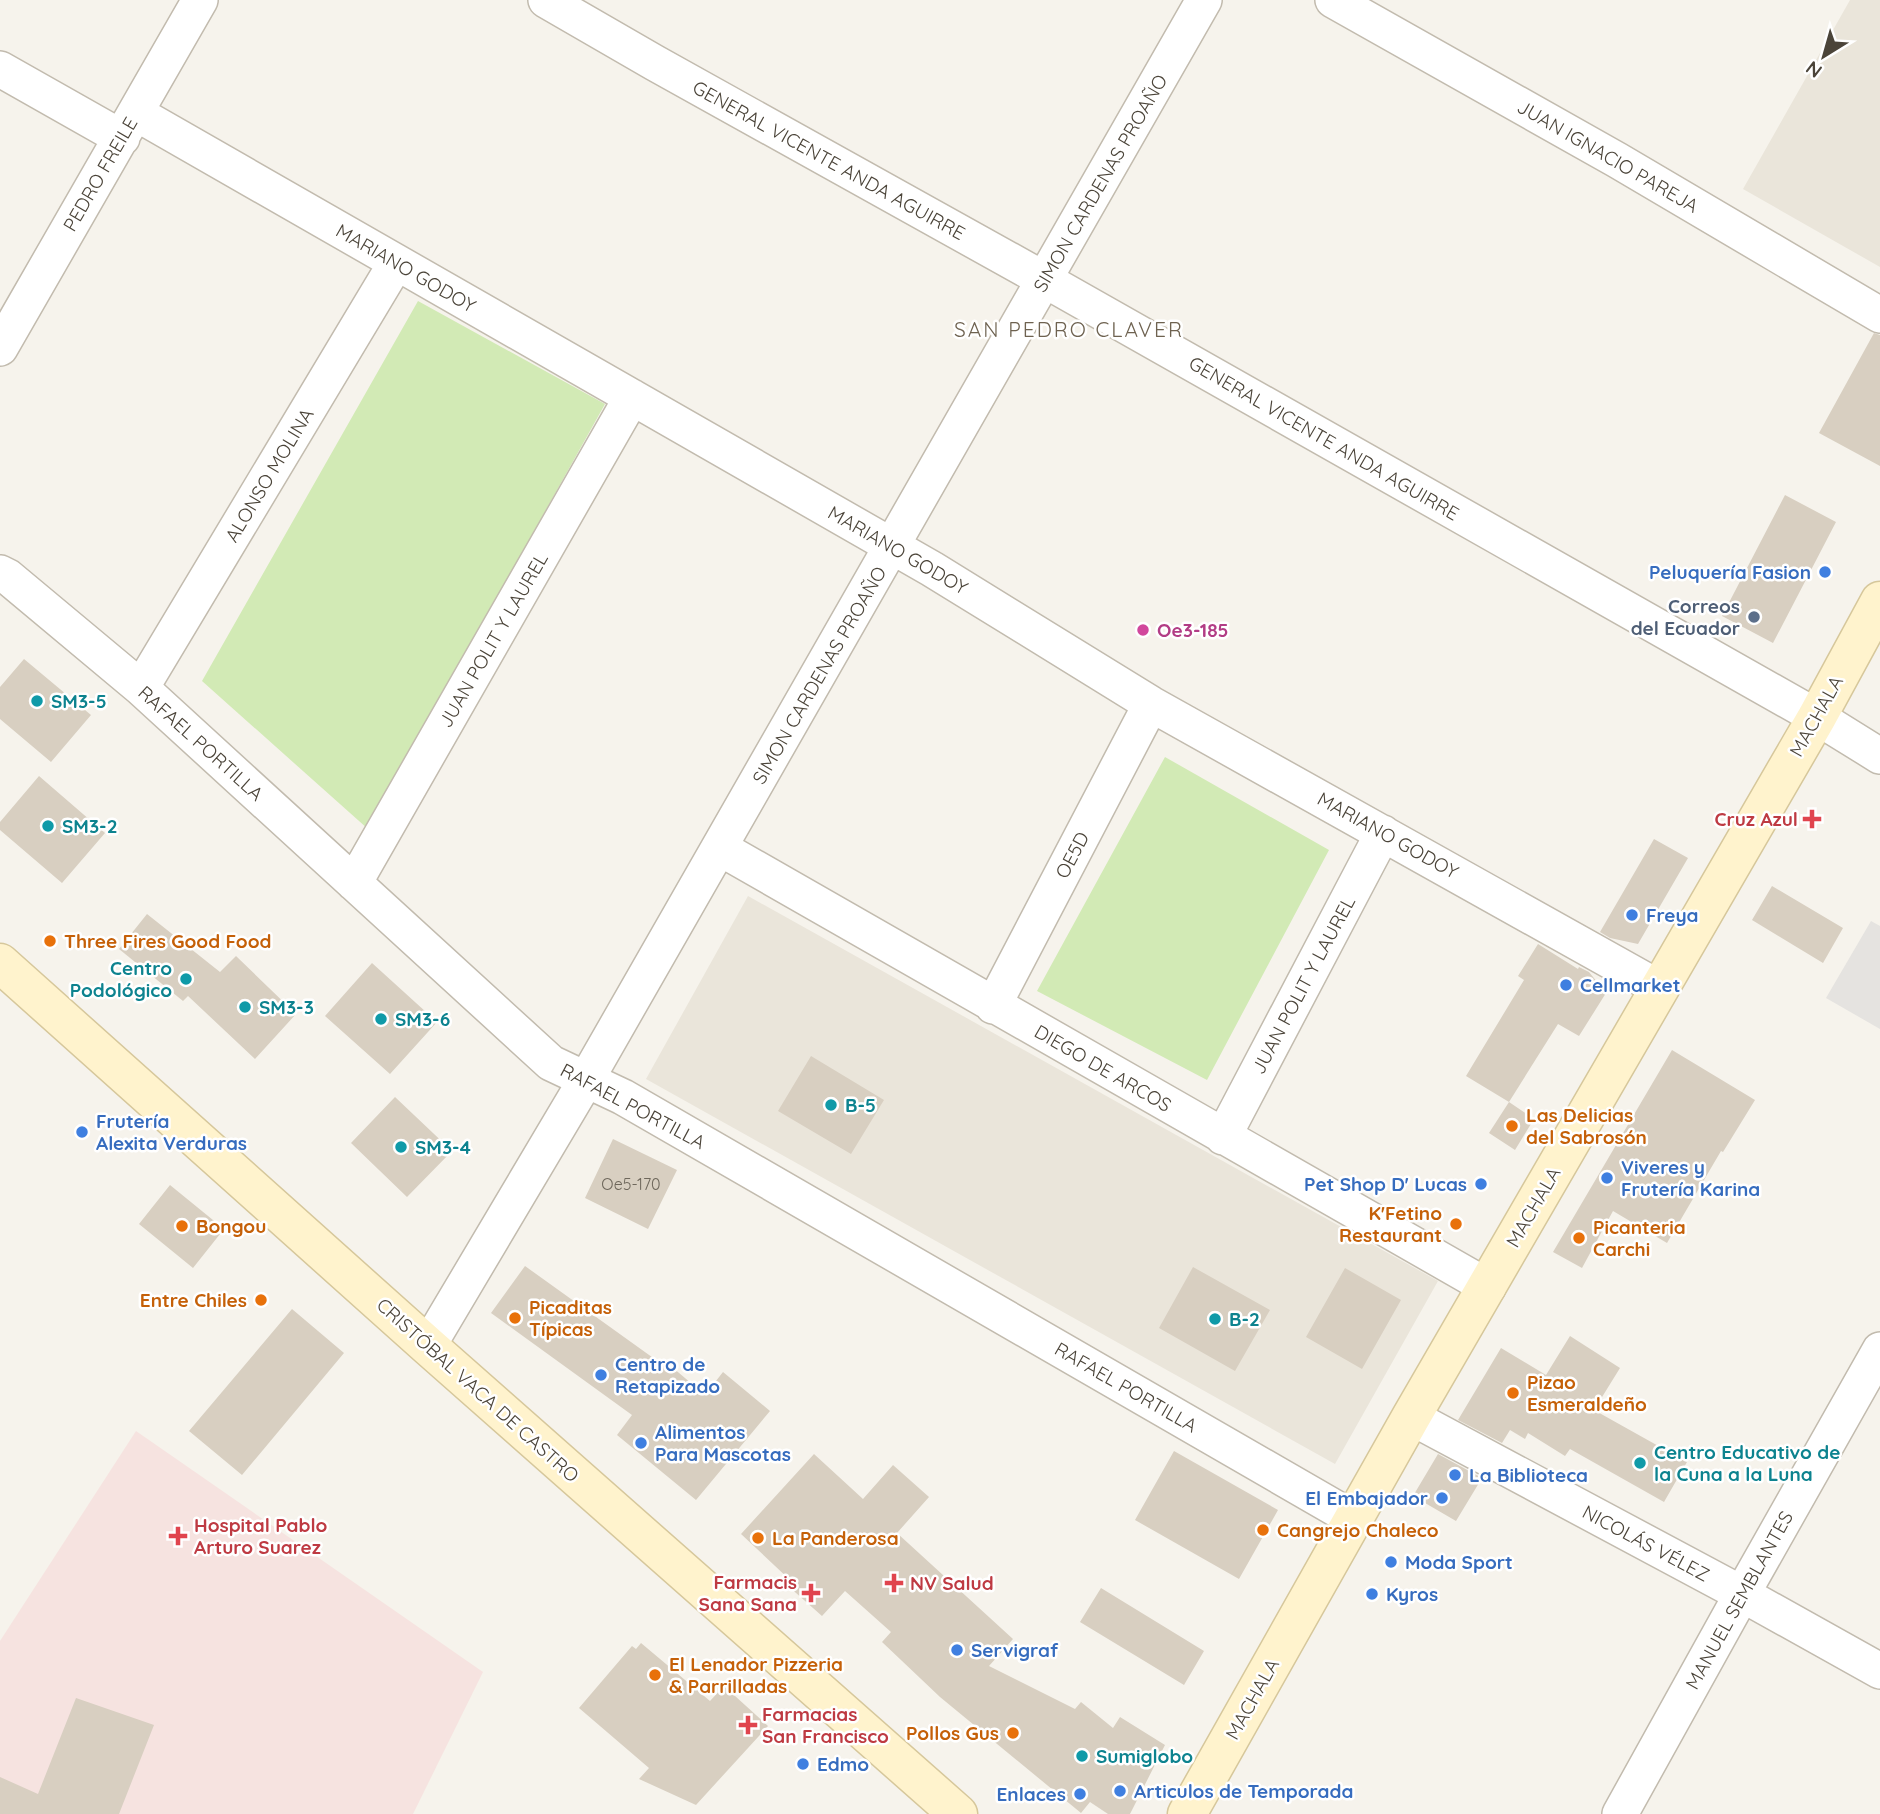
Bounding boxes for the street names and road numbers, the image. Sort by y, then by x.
street label: SIMON CARDENAS PROAÑO [1028,70,1172,296]
street label: GENERAL VICENTE ANDA AGUIRRE [689,75,969,245]
street label: JUAN IGNACIO PAREJA [1513,94,1703,218]
street label: PEDRO FREILE [58,113,142,235]
street label: MARIANO GODOY [332,218,481,318]
street label: GENERAL VICENTE ANDA AGUIRRE [1185,351,1463,525]
street label: ALONSO MOLINA [219,404,319,546]
street label: MARIANO GODOY [824,500,973,600]
street label: JUAN POLIT Y LAUREL [433,548,553,732]
street label: SIMON CARDENAS PROAÑO [747,562,891,788]
street label: MACHALA [1784,671,1848,761]
street label: RAFAEL PORTILLA [133,680,269,806]
street label: MARIANO GODOY [1313,786,1463,884]
street label: OE5D [1050,828,1094,882]
street label: JUAN POLIT Y LAUREL [1246,892,1360,1078]
street label: DIEGO DE ARCOS [1030,1019,1176,1117]
street label: RAFAEL PORTILLA [556,1058,710,1154]
street label: MACHALA [1500,1163,1566,1251]
street label: CRISTÓBAL VACA DE CASTRO [372,1293,584,1487]
street label: RAFAEL PORTILLA [1050,1336,1202,1438]
street label: NICOLÁS VÉLEZ [1578,1499,1714,1587]
street label: MANUEL SEMBLANTES [1680,1507,1798,1693]
street label: MACHALA [1220,1654,1284,1744]

